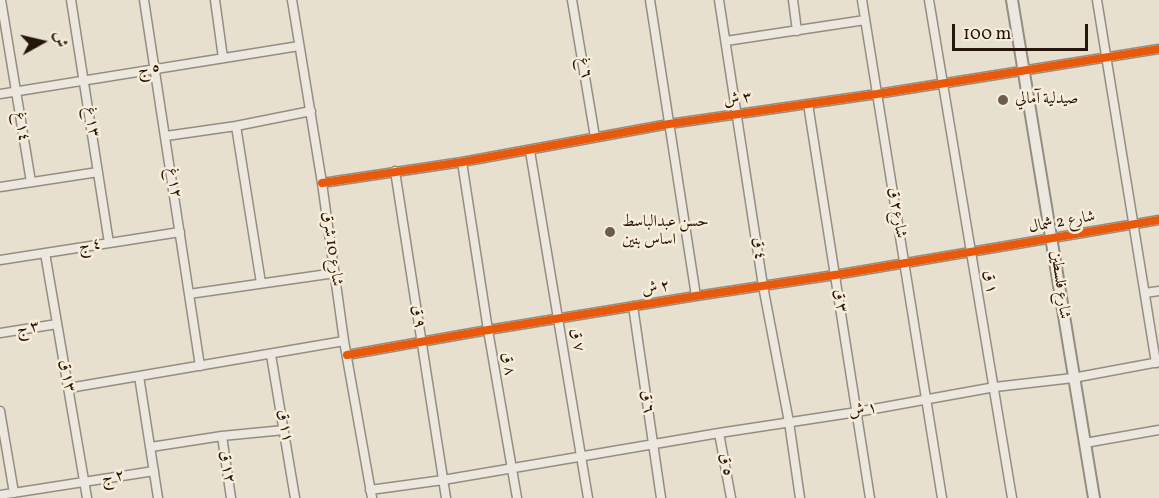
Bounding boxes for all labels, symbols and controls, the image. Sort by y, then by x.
north arrow [12,12,72,72]
scale bar [955,12,1092,50]
text: 100 m [963,22,1012,47]
text: ش [48,30,72,49]
street label: ٦ غ [573,56,595,80]
street label: ٥ ج [136,59,162,81]
street label: ٣ ش [723,89,753,111]
place label: صيدلية آمالي [1015,90,1078,110]
marker: صيدلية آمالي [996,93,1010,107]
street label: ١٣ غ [79,106,103,138]
street label: ١٤ غ [9,110,33,144]
street label: ١٢ غ [161,167,185,199]
street label: شارع٢ ق [883,186,909,240]
street label: شارع 2 شمال [1027,208,1097,238]
street label: شارع 10 شرق [316,210,346,288]
place label: حسن عبدالباسط اساس بنين [622,213,709,251]
marker: حسن عبدالباسط اساس بنين [603,225,617,239]
street label: ٤ ج [77,235,103,257]
street label: ٤ ق [747,236,769,262]
street label: شارع فلسطين [1045,250,1073,320]
street label: ١ ق [978,269,1000,295]
street label: ٢ ش [640,277,672,301]
street label: ٣ ق [828,288,850,314]
street label: ٩ ق [406,304,428,330]
street label: ٣ ج [15,318,41,340]
street label: ٧ ق [565,327,587,353]
street label: ٨ ق [496,351,518,377]
street label: ١٣ ق [53,358,79,394]
street label: ٦ ق [635,389,657,415]
street label: ١ ش [847,399,879,423]
street label: ١١ ق [272,408,296,444]
street label: ١٢ ق [214,449,238,485]
street label: ٥ ق [714,452,736,478]
street label: ٢ ج [100,467,126,489]

